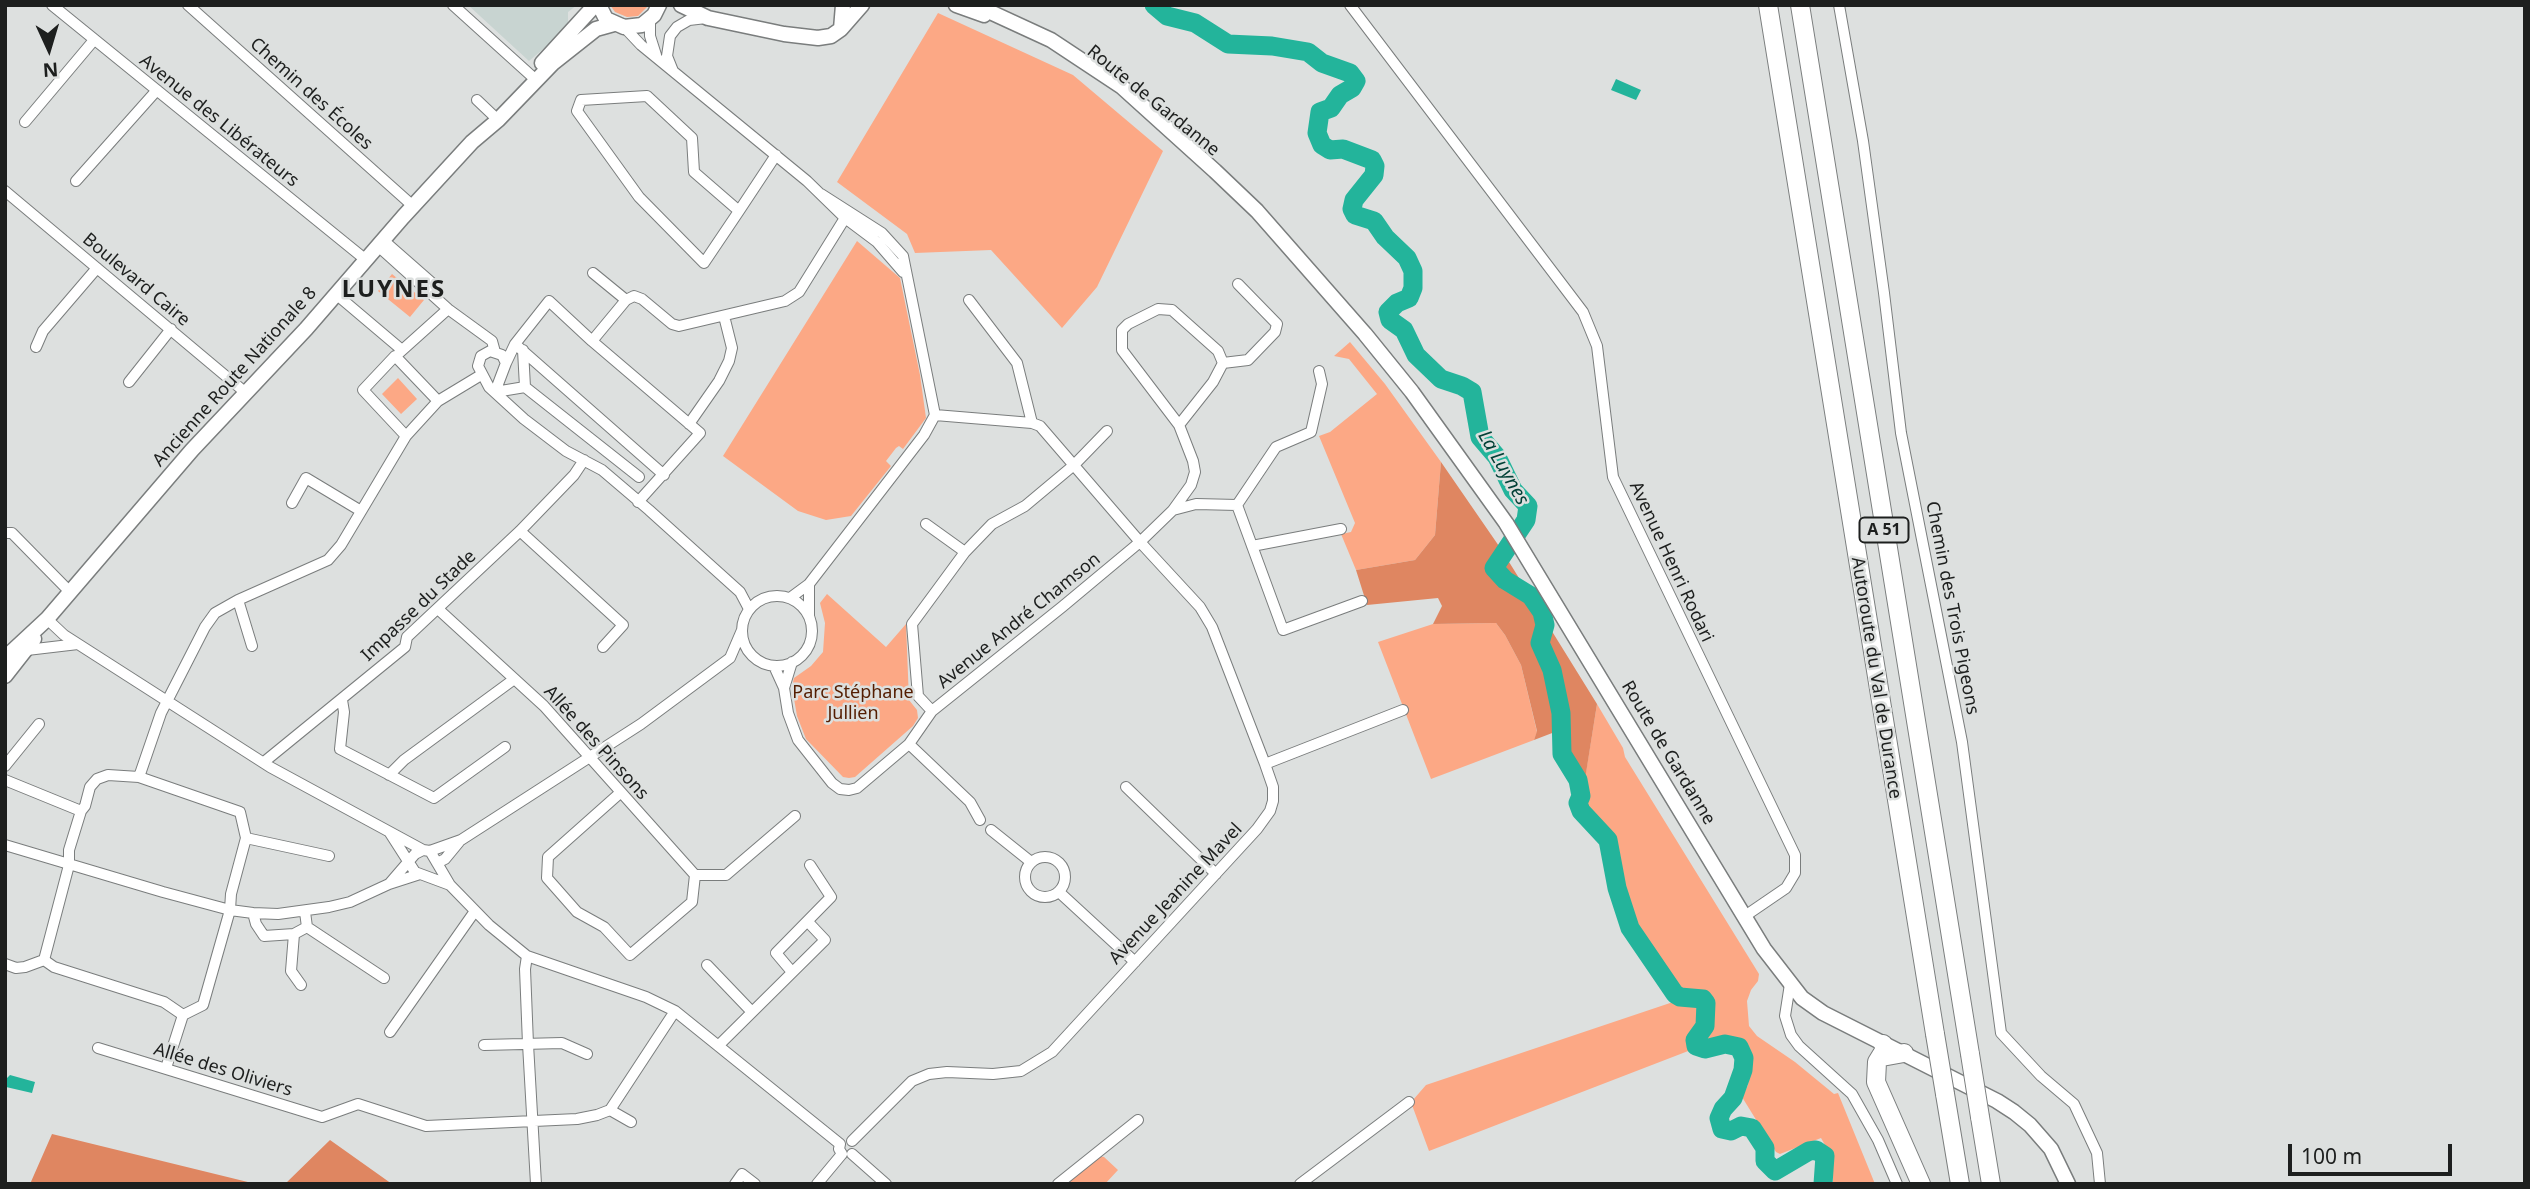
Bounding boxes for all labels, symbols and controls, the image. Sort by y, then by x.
north arrow [14,14,84,84]
street label: Chemin des Écoles [245,33,377,155]
street label: Route de Gardanne [1082,41,1224,161]
street label: Avenue des Libérateurs [135,50,303,192]
text: N [42,56,59,83]
street label: Boulevard Caire [78,229,194,331]
district label: LUYNES [342,276,446,304]
street label: Ancienne Route Nationale 8 [149,283,321,471]
water label: La Luynes [1473,427,1533,509]
street label: Avenue Henri Rodari [1624,478,1718,646]
street label: Chemin des Trois Pigeons [1921,499,1983,717]
road number: A 51 [1860,517,1909,542]
street label: Impasse du Stade [357,546,481,666]
street label: Avenue André Chamson [933,549,1105,693]
street label: Autoroute du Val de Durance [1846,556,1906,800]
street label: Route de Gardanne [1616,677,1720,829]
street label: Allée des Pinsons [539,681,653,805]
park label: Parc Stéphane Jullien [792,682,914,724]
street label: Avenue Jeanine Mavel [1105,819,1247,969]
street label: Allée des Oliviers [151,1039,295,1101]
scale bar [2292,1130,2456,1174]
text: 100 m [2301,1142,2362,1170]

